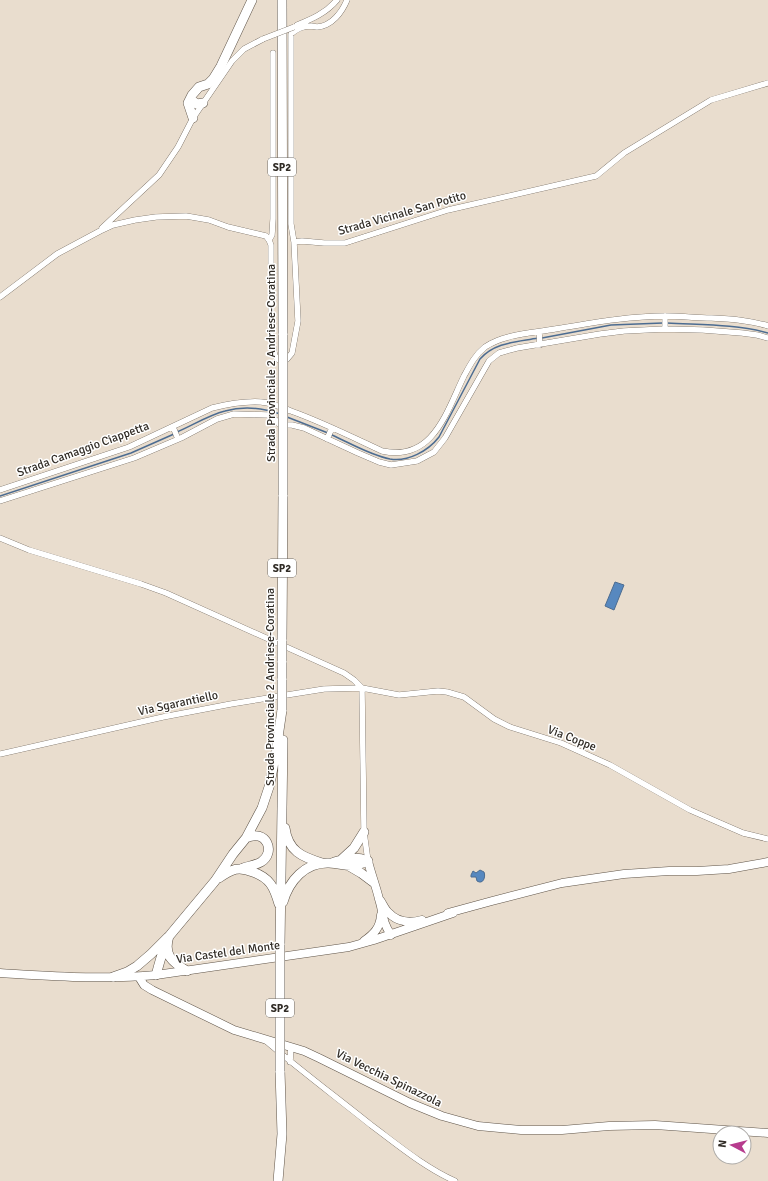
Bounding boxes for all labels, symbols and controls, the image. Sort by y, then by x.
road number: SP2 [268,158,296,176]
street label: Strada Vicinale San Potito [336,188,468,239]
street label: Strada Provinciale 2 Andriese-Coratina [264,264,279,462]
street label: Strada Camaggio Ciappetta [15,419,151,480]
road number: SP2 [268,559,296,577]
street label: Strada Provinciale 2 Andriese-Coratina [263,588,278,786]
street label: Via Sgarantiello [137,688,220,719]
street label: Via Coppe [545,722,598,755]
street label: Via Castel del Monte [175,938,281,967]
road number: SP2 [266,999,294,1017]
street label: Via Vecchia Spinazzola [333,1046,444,1111]
north arrow [712,1125,752,1165]
text: N [716,1139,729,1148]

